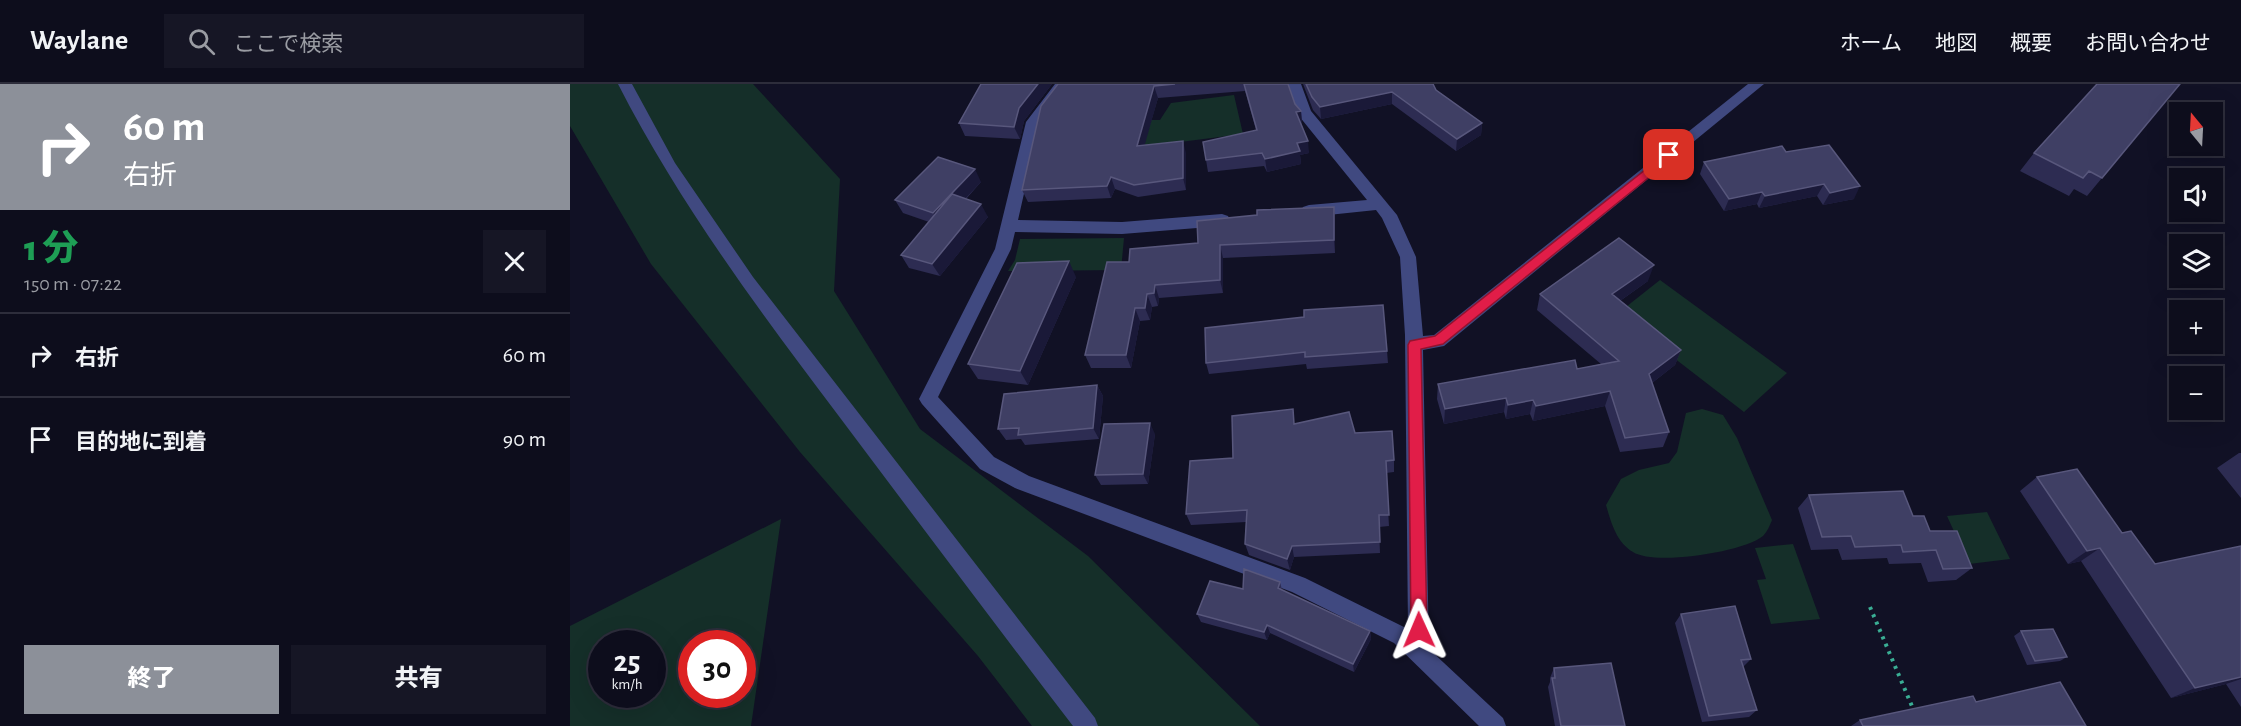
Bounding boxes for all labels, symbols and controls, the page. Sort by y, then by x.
search box [164,14,584,68]
icon: search [185,25,218,58]
text: Waylane [30,27,128,55]
text: ここで検索 [233,33,343,55]
text: ホーム [1840,33,1902,54]
text: 地図 [1935,33,1977,54]
text: 概要 [2010,33,2052,54]
text: お問い合わせ [2085,33,2211,54]
north arrow [2169,102,2223,156]
map controls [2169,102,2223,420]
text: 60 m [123,106,205,148]
icon: right [24,108,102,186]
pin [1643,129,1694,180]
icon: arrive [1652,138,1685,171]
text: 右折 [123,162,177,189]
button: sound [2169,168,2223,222]
button: close [483,230,546,293]
text: 1 分 [24,231,78,267]
button: layers [2169,234,2223,288]
text: 150 m · 07:22 [24,274,122,294]
button: + [2169,300,2223,354]
icon: right [24,339,57,372]
text: 60 m [503,344,546,366]
text: 右折 [75,347,119,369]
button: − [2169,366,2223,420]
icon: arrive [24,423,57,456]
text: 90 m [503,428,546,450]
text: 目的地に到着 [75,431,207,453]
position arrow [1387,598,1451,662]
speed limit sign: 30 [678,630,756,708]
button: 終了 [24,645,279,714]
button: 共有 [291,645,546,714]
text: 25 [613,647,641,677]
text: km/h [612,677,642,692]

